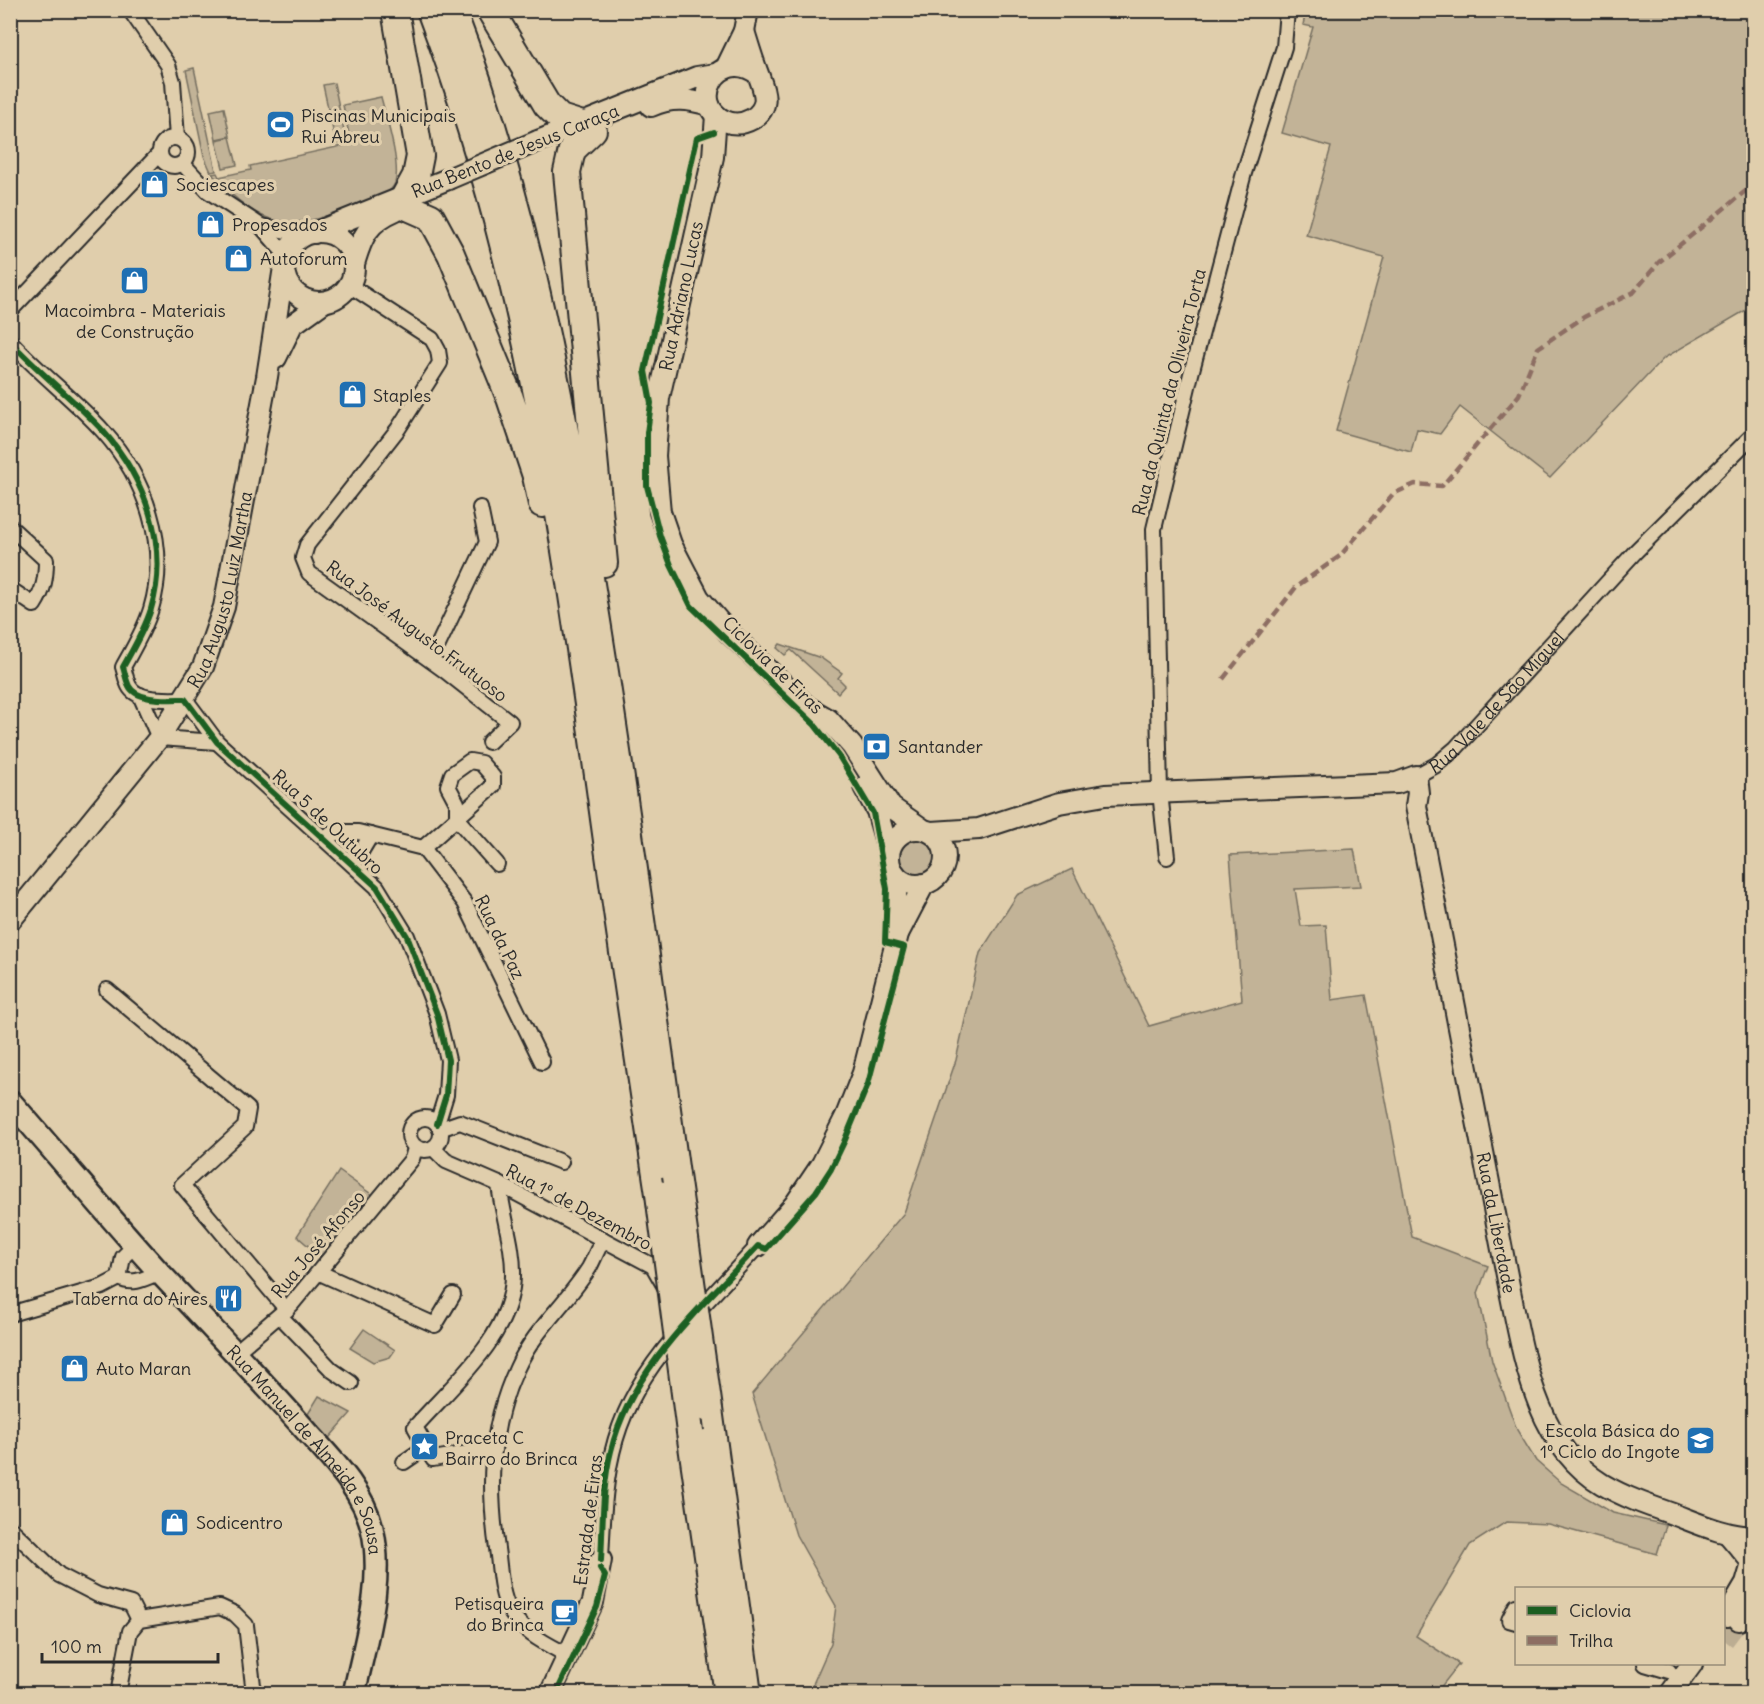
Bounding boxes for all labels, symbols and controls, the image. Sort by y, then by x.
street label: Rua Bento de Jesus Caraça [408,99,622,203]
place label: Piscinas Municipais Rui Abreu [301,104,456,148]
sports icon: Piscinas Municipais Rui Abreu [264,109,296,141]
shop icon: Sociescapes [139,168,171,200]
place label: Sociescapes [176,173,275,196]
shop icon: Propesados [195,208,227,240]
place label: Propesados [232,213,327,236]
street label: Rua Adriano Lucas [654,219,708,373]
shop icon: Autoforum [223,242,255,274]
place label: Autoforum [260,247,348,270]
shop icon: Macoimbra - Materiais de Construção [119,265,151,297]
street label: Rua da Quinta da Oliveira Torta [1127,266,1211,518]
place label: Macoimbra - Materiais de Construção [44,299,226,343]
shop icon: Staples [336,379,368,411]
place label: Staples [373,384,431,407]
street label: Rua Augusto Luiz Martha [181,489,257,692]
street label: Rua José Augusto Frutuoso [322,555,512,707]
street label: Ciclovia de Eiras [718,611,828,719]
street label: Rua Vale de São Miguel [1425,626,1569,778]
bank icon: Santander [861,730,893,762]
place label: Santander [898,735,984,758]
street label: Rua 5 de Outubro [268,765,388,879]
street label: Rua da Paz [470,891,530,983]
street label: Rua da Liberdade [1472,1150,1522,1295]
street label: Rua 1º de Dezembro [502,1159,656,1255]
street label: Rua José Afonso [266,1185,370,1303]
restaurant icon: Taberna do Aires [213,1282,245,1314]
place label: Taberna do Aires [72,1287,208,1310]
street label: Rua Manuel de Almeida e Sousa [222,1340,387,1556]
shop icon: Auto Maran [59,1352,91,1384]
place label: Auto Maran [96,1357,191,1380]
place label: Escola Básica do 1º Ciclo do Ingote [1540,1419,1680,1463]
school or university icon: Escola Básica do 1º Ciclo do Ingote [1685,1424,1717,1456]
place label: Praceta C Bairro do Brinca [445,1426,578,1470]
place icon: Praceta C Bairro do Brinca [408,1431,440,1463]
street label: Estrada de Eiras [569,1453,607,1587]
shop icon: Sodicentro [159,1506,191,1538]
place label: Sodicentro [196,1511,283,1534]
legend [1515,1587,1725,1665]
place label: Petisqueira do Brinca [454,1592,544,1636]
cafe icon: Petisqueira do Brinca [549,1597,581,1629]
text: Ciclovia [1569,1599,1631,1622]
scale bar [42,1626,218,1664]
text: Trilha [1569,1629,1613,1652]
text: 100 m [51,1635,102,1658]

